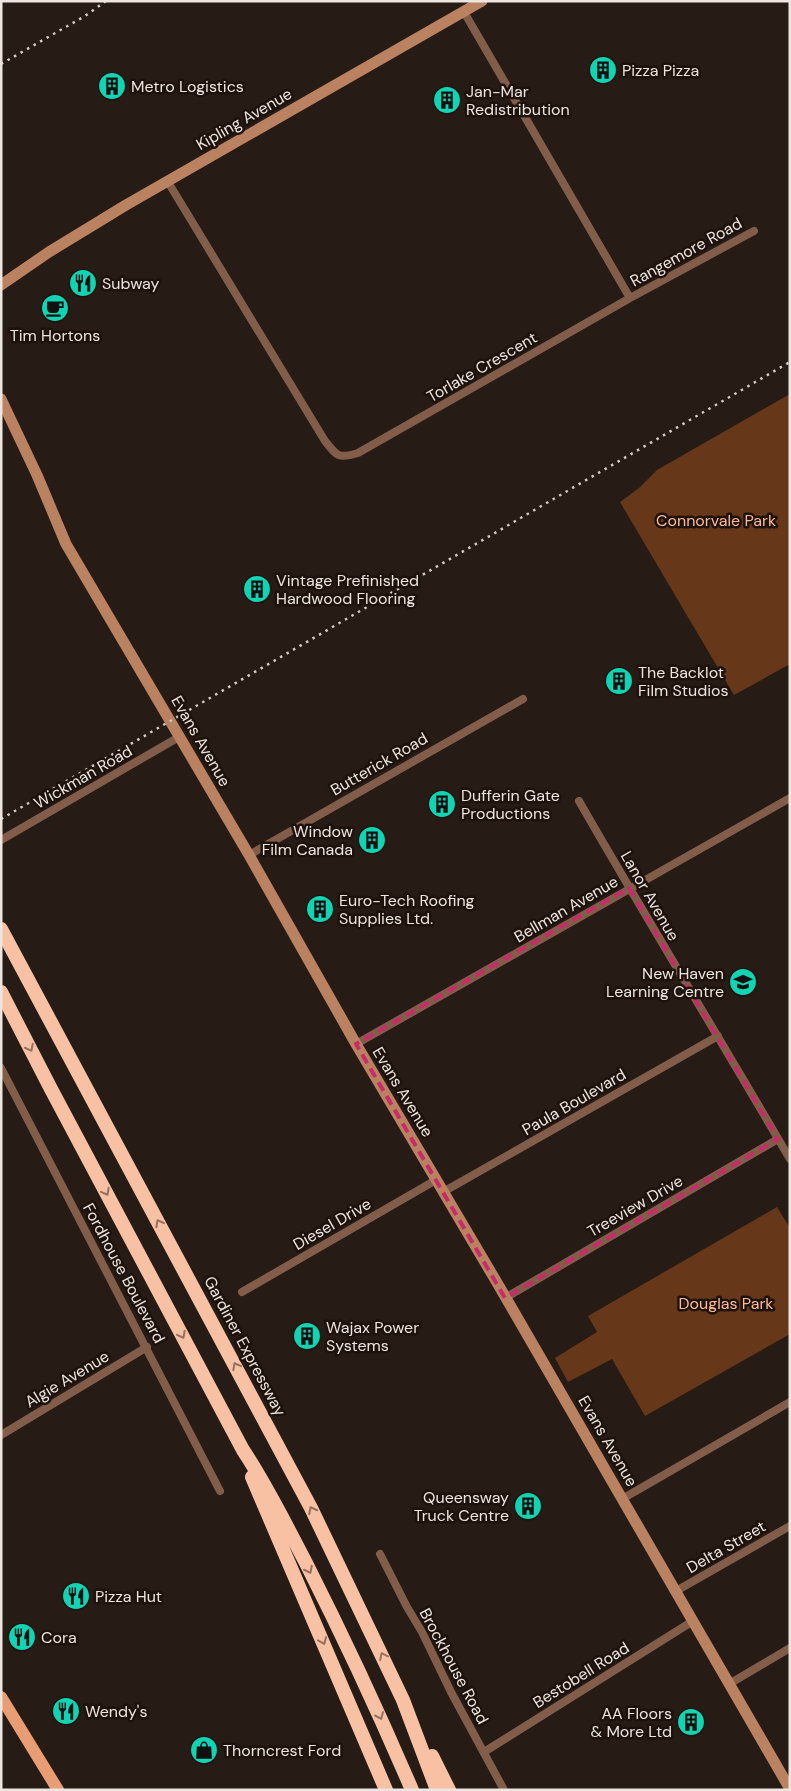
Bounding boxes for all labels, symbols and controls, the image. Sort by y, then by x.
building icon: Pizza Pizza [588,55,618,85]
place label: Pizza Pizza [622,60,699,81]
building icon: Metro Logistics [97,71,127,101]
place label: Metro Logistics [131,76,244,97]
place label: Jan-Mar Redistribution [466,81,570,120]
street label: Kipling Avenue [192,83,296,155]
building icon: Jan-Mar Redistribution [432,85,462,115]
street label: Rangemore Road [626,213,746,291]
restaurant icon: Subway [68,268,98,298]
place label: Subway [102,273,160,294]
cafe icon: Tim Hortons [40,293,70,323]
place label: Tim Hortons [10,325,100,346]
street label: Torlake Crescent [423,327,541,407]
park label: Connorvale Park [656,510,776,531]
place label: Vintage Prefinished Hardwood Flooring [276,570,419,609]
building icon: Vintage Prefinished Hardwood Flooring [242,574,272,604]
place label: The Backlot Film Studios [638,662,729,701]
building icon: The Backlot Film Studios [604,666,634,696]
street label: Evans Avenue [167,692,235,790]
street label: Butterick Road [327,728,431,800]
street label: Wickman Road [30,740,136,814]
place label: Dufferin Gate Productions [461,785,560,824]
building icon: Dufferin Gate Productions [427,789,457,819]
place label: Window Film Canada [262,821,353,860]
building icon: Window Film Canada [357,825,387,855]
street label: Lanor Avenue [616,847,684,945]
street label: Bellman Avenue [510,871,622,947]
place label: Euro-Tech Roofing Supplies Ltd. [339,890,475,929]
building icon: Euro-Tech Roofing Supplies Ltd. [305,894,335,924]
place label: New Haven Learning Centre [606,963,724,1002]
school or university icon: New Haven Learning Centre [728,967,758,997]
one-way arrow [24,1043,34,1052]
street label: Evans Avenue [368,1043,438,1141]
street label: Paula Boulevard [518,1064,630,1140]
street label: Treeview Drive [583,1170,687,1242]
one-way arrow [99,1187,109,1196]
street label: Diesel Drive [289,1193,375,1255]
street label: Fordhouse Boulevard [78,1199,170,1347]
one-way arrow [155,1219,165,1228]
street label: Gardiner Expressway [199,1272,291,1420]
park label: Douglas Park [679,1293,773,1314]
place label: Wajax Power Systems [326,1317,419,1356]
building icon: Wajax Power Systems [292,1321,322,1351]
one-way arrow [176,1330,186,1339]
street label: Algie Avenue [21,1346,113,1412]
one-way arrow [232,1362,242,1371]
street label: Evans Avenue [574,1392,642,1490]
place label: Queensway Truck Centre [414,1487,509,1526]
building icon: Queensway Truck Centre [513,1491,543,1521]
one-way arrow [308,1506,318,1515]
street label: Delta Street [683,1516,769,1578]
one-way arrow [303,1564,313,1573]
restaurant icon: Pizza Hut [61,1581,91,1611]
place label: Pizza Hut [95,1586,162,1607]
street label: Brockhouse Road [415,1604,493,1728]
restaurant icon: Cora [7,1622,37,1652]
place label: Cora [41,1627,77,1648]
one-way arrow [316,1636,327,1645]
street label: Bestobell Road [529,1637,633,1713]
one-way arrow [379,1652,389,1661]
restaurant icon: Wendy's [51,1696,81,1726]
place label: Wendy's [85,1701,147,1722]
place label: AA Floors & More Ltd [590,1703,672,1742]
building icon: AA Floors & More Ltd [676,1707,706,1737]
one-way arrow [374,1711,384,1720]
shop icon: Thorncrest Ford [189,1735,219,1765]
place label: Thorncrest Ford [223,1740,341,1761]

